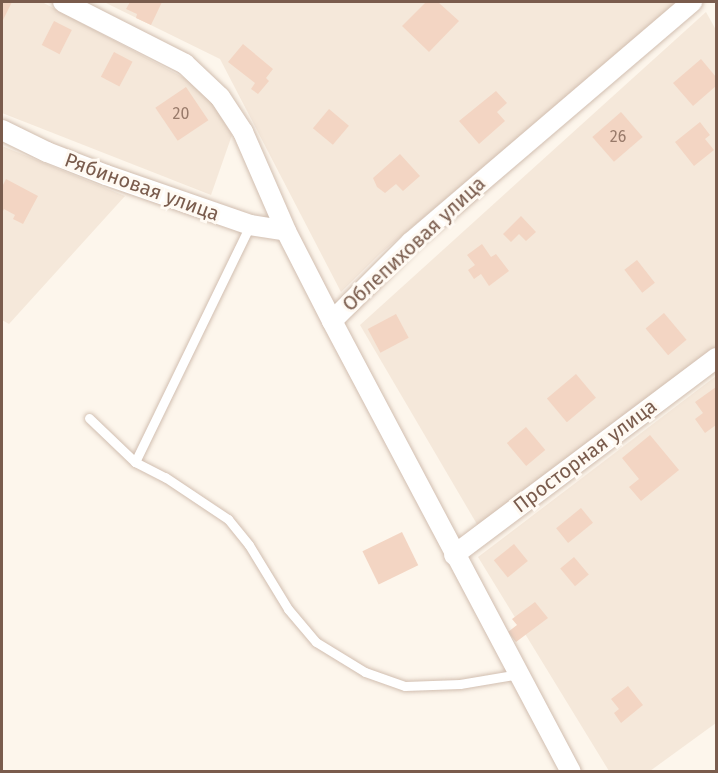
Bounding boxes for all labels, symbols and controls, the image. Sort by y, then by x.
house number: 20 [173,104,189,124]
house number: 26 [610,127,626,147]
street label: Рябиновая улица [61,148,223,226]
street label: Облепиховая улица [338,172,490,316]
street label: Просторная улица [509,394,661,518]

